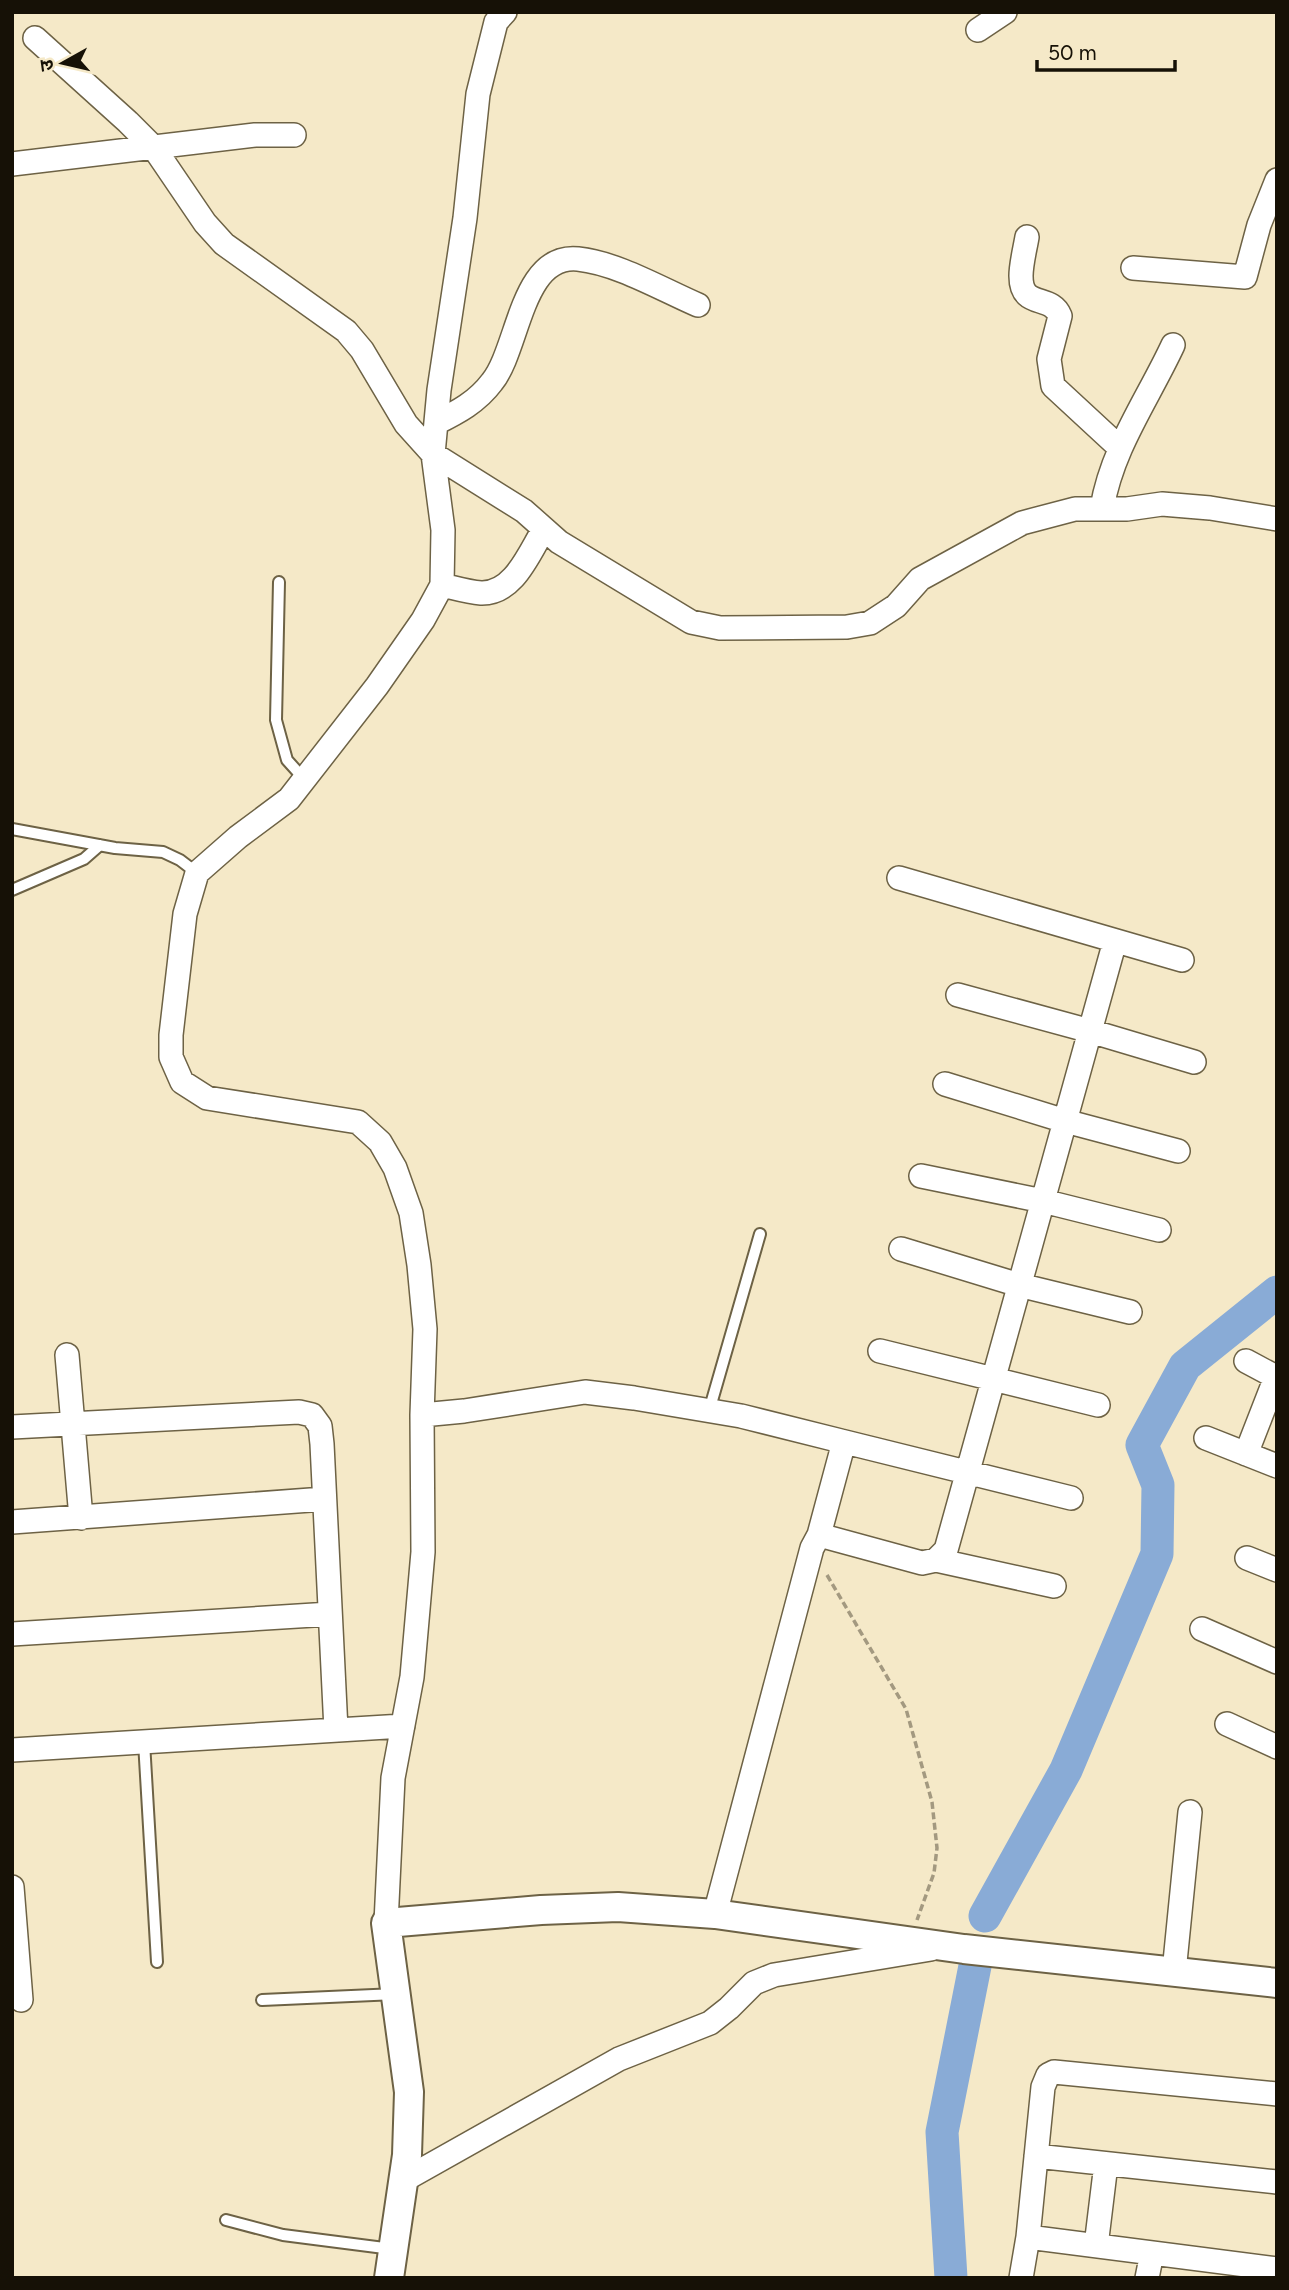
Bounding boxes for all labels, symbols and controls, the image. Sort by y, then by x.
north arrow [28,28,98,98]
scale bar [1037,28,1175,72]
text: 50 m [1048,40,1097,65]
text: उ [34,57,59,72]

